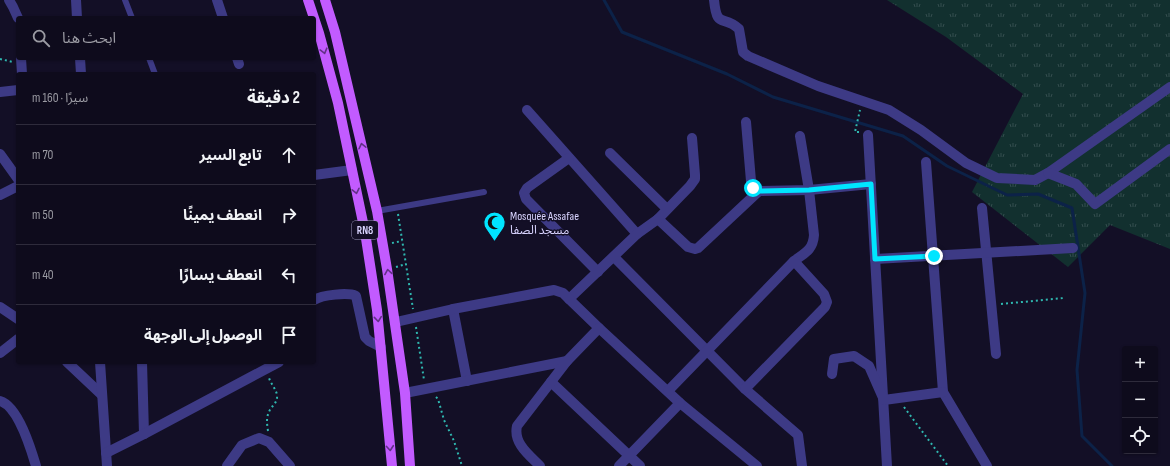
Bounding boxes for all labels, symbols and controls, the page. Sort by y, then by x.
search box [16,16,316,60]
icon: search [30,27,52,49]
text: ابحث هنا [62,29,116,48]
one-way arrow [319,47,328,54]
text: 2 دقيقة [247,88,300,108]
text: سيرًا · 160 m [32,90,88,106]
one-way arrow [358,143,366,149]
icon: ahead [278,144,300,166]
text: تابع السير [199,146,262,165]
text: 70 m [32,147,53,163]
route start [744,179,762,197]
one-way arrow [352,188,360,194]
icon: right [278,204,300,226]
text: انعطف يمينًا [183,206,262,225]
text: 50 m [32,207,53,223]
place label: Mosquée Assafae مسجد الصفا [510,209,579,238]
mosque icon: Mosquée Assafae مسجد الصفا [481,210,507,243]
road number: RN8 [352,221,378,239]
route end [925,247,943,265]
icon: left [278,264,300,286]
text: انعطف يسارًا [179,266,262,285]
text: 40 m [32,267,54,283]
one-way arrow [384,269,393,275]
one-way arrow [373,316,382,322]
icon: arrive [278,324,300,346]
text: الوصول إلى الوجهة [144,326,262,345]
map controls [1122,346,1158,454]
button: + [1122,346,1158,382]
button: − [1122,382,1158,418]
button: locate [1122,418,1158,454]
one-way arrow [385,445,394,451]

